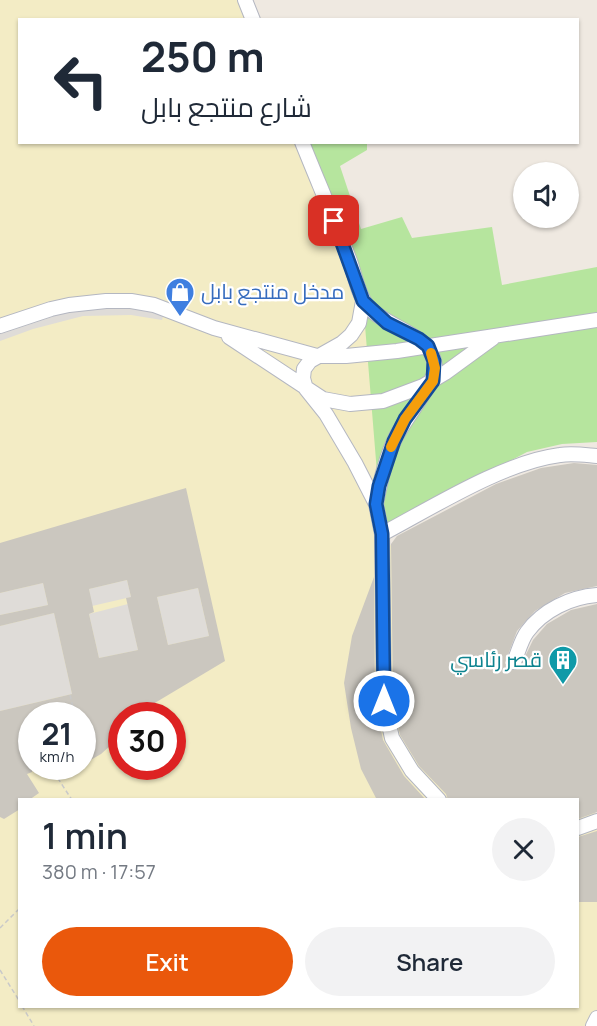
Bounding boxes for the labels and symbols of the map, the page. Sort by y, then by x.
pin [308,195,359,246]
shop icon: مدخل منتجع بابل [164,276,196,318]
place label: مدخل منتجع بابل [201,277,344,306]
building icon: قصر رئاسي [547,644,579,686]
place label: قصر رئاسي [450,645,542,675]
position arrow [352,669,416,733]
speed limit sign: 30 [108,702,186,780]

